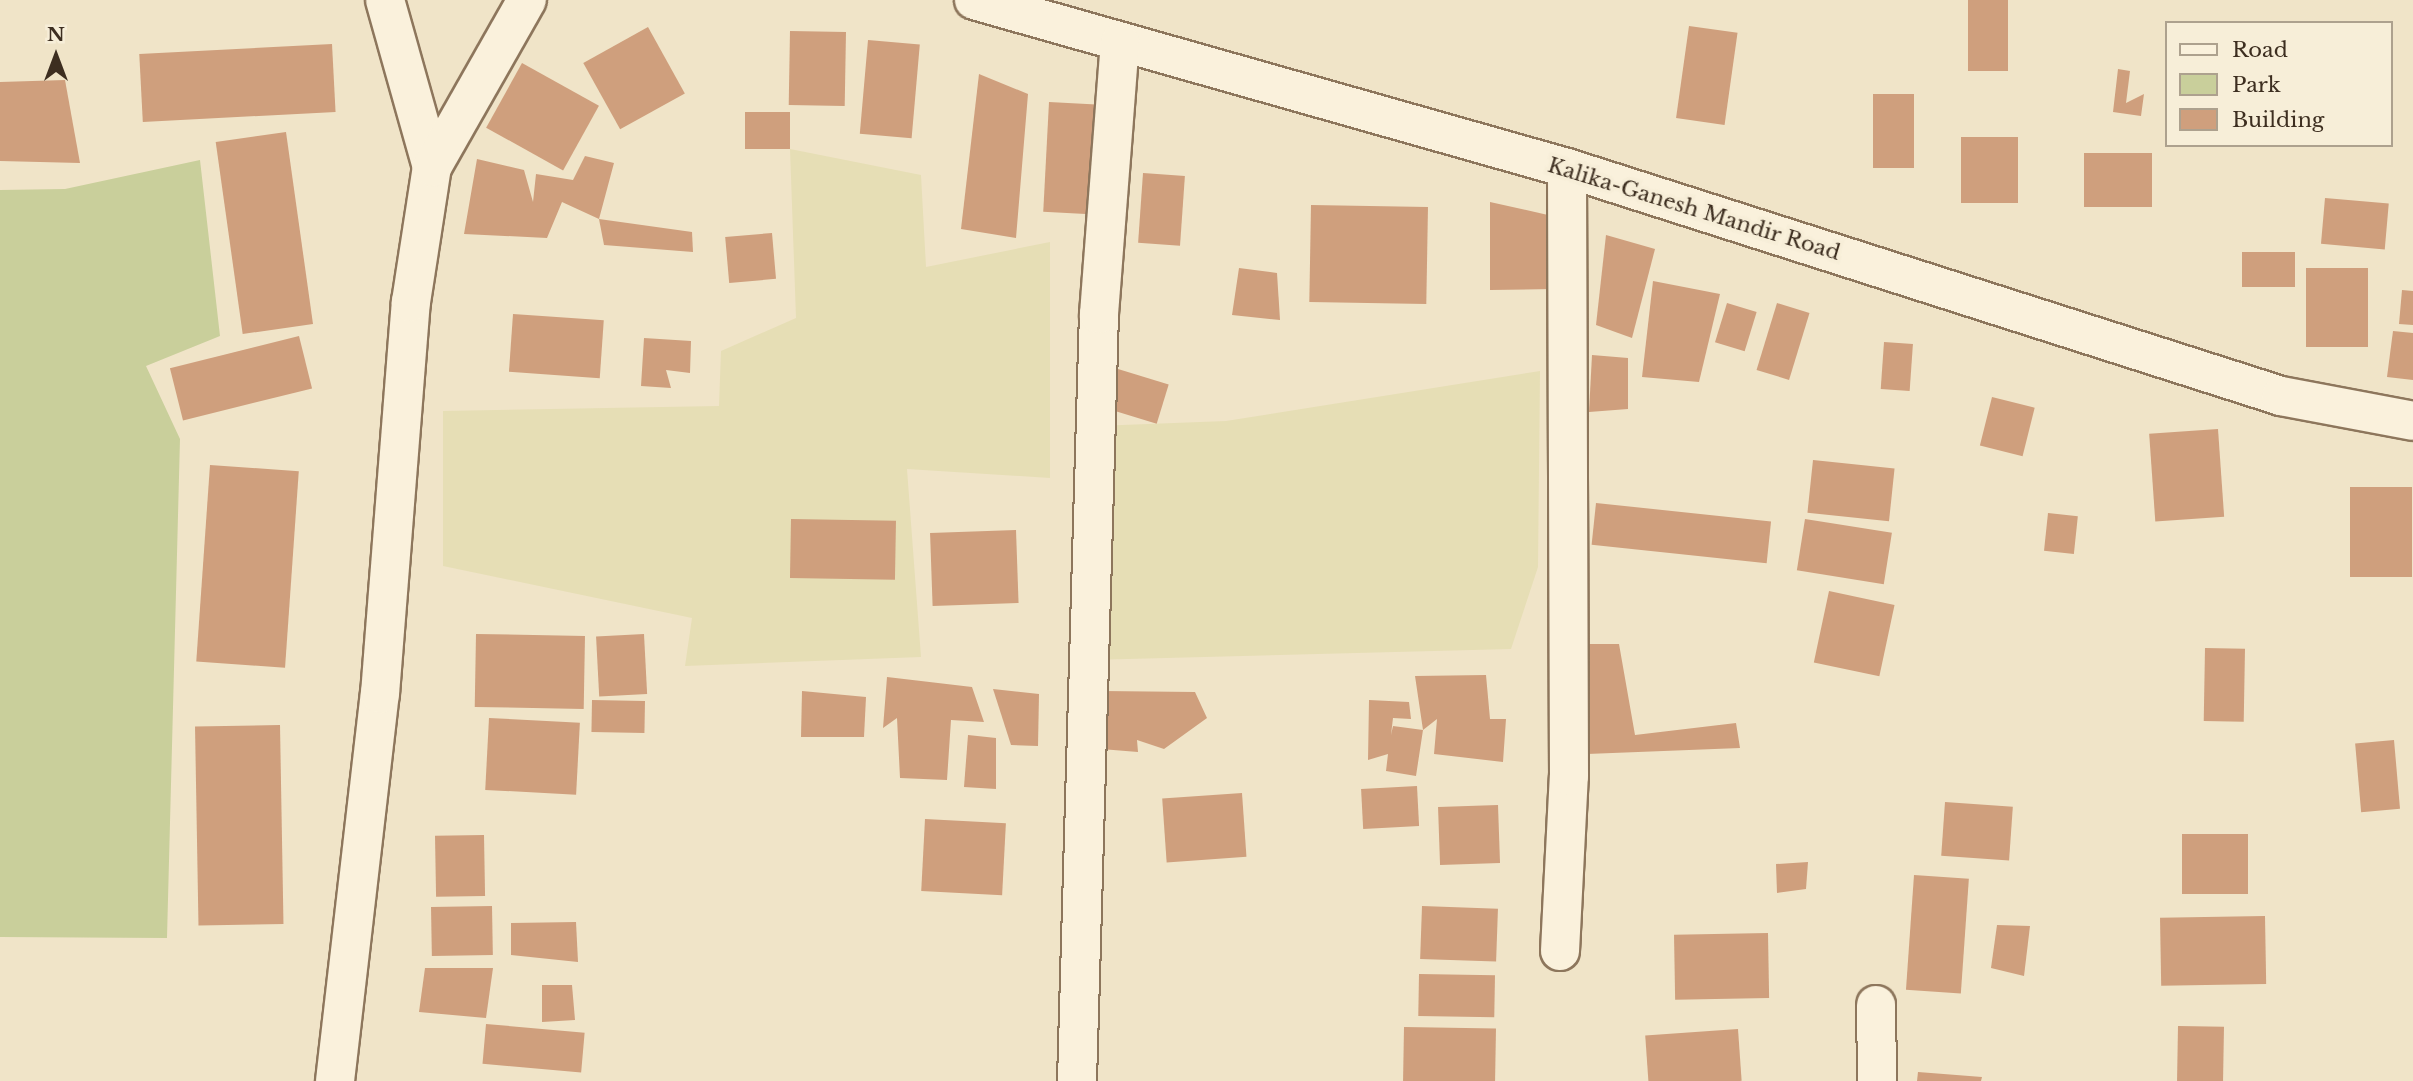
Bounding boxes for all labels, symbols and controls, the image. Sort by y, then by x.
north arrow [21,21,91,91]
legend [2164,21,2392,147]
text: N [47,23,65,46]
text: Road [2232,37,2288,63]
text: Park [2232,72,2281,98]
text: Building [2232,107,2324,133]
street label: Kalika-Ganesh Mandir Road [1545,152,1843,266]

